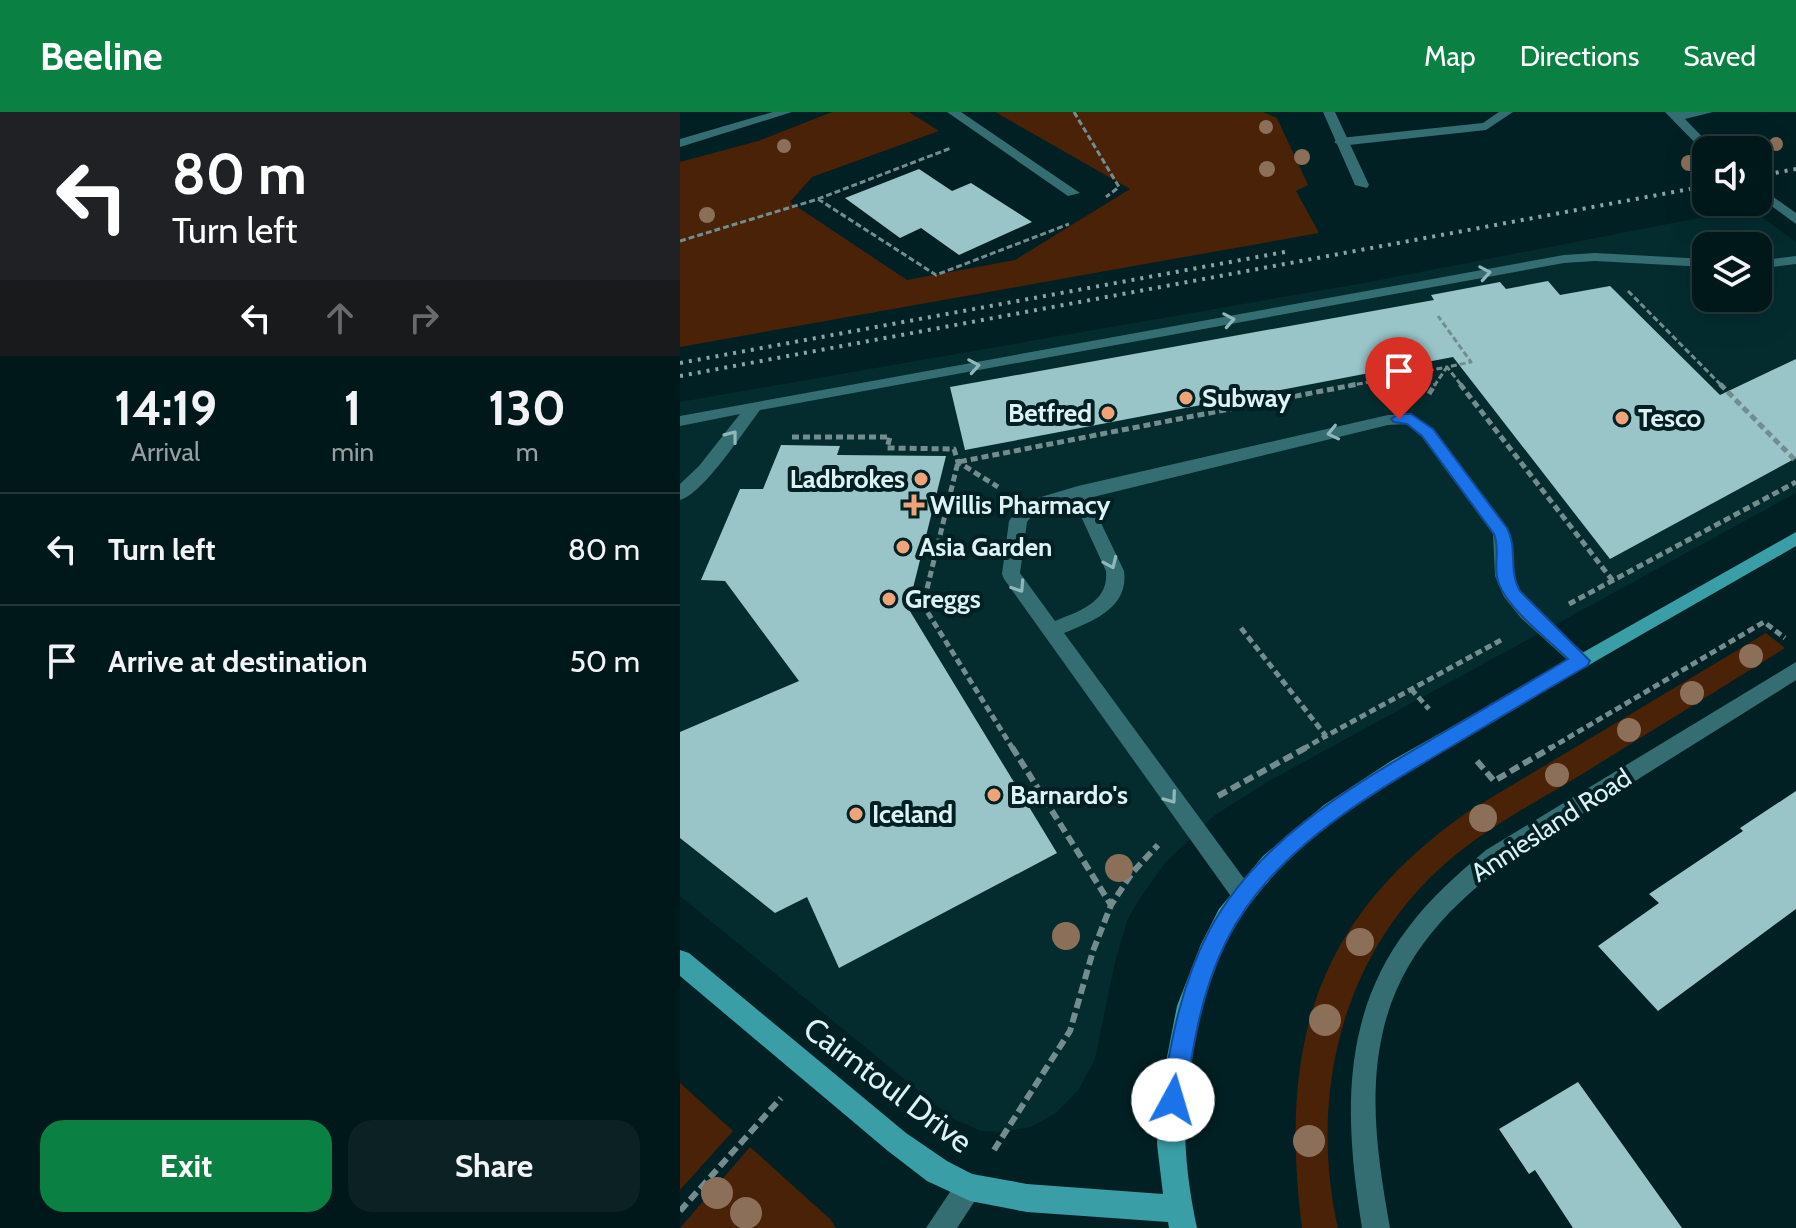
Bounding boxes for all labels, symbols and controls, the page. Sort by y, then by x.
text: Beeline [40,33,163,80]
text: Map [1424,39,1476,73]
text: Directions [1520,39,1639,73]
text: Saved [1683,39,1756,73]
map controls [1692,136,1772,312]
button: sound [1692,136,1772,216]
text: 80 m [172,140,307,208]
icon: left [40,144,144,248]
text: Turn left [172,208,297,252]
button: layers [1692,232,1772,312]
one-way arrow [1478,266,1492,283]
icon: left [234,296,278,340]
icon: ahead [318,296,362,340]
icon: right [402,296,446,340]
one-way arrow [1223,312,1236,329]
pin [1365,337,1433,419]
icon: arrive [1377,349,1421,393]
one-way arrow [967,359,980,376]
text: 14:19 [114,379,217,437]
text: 1 [344,379,362,437]
text: 130 [488,379,566,437]
place label: Subway [1202,382,1291,414]
marker: Subway [1177,389,1195,407]
place label: Betfred [1008,397,1092,429]
place label: Tesco [1638,402,1702,434]
marker: Betfred [1099,404,1117,422]
marker: Tesco [1613,409,1631,427]
one-way arrow [1326,424,1340,441]
one-way arrow [722,430,736,445]
text: Arrival [131,436,200,468]
text: min [331,436,374,468]
text: m [516,436,538,468]
place label: Ladbrokes [790,463,905,495]
marker: Ladbrokes [912,470,930,488]
place label: Willis Pharmacy [930,489,1110,521]
marker: Willis Pharmacy [905,496,923,514]
icon: left [40,527,84,571]
text: Turn left [108,531,216,568]
text: 80 m [568,531,640,568]
place label: Asia Garden [919,531,1052,563]
marker: Asia Garden [894,538,912,556]
one-way arrow [1101,555,1117,569]
one-way arrow [1010,578,1025,593]
place label: Greggs [905,583,981,615]
marker: Greggs [880,590,898,608]
icon: arrive [40,639,84,683]
text: Arrive at destination [108,643,368,680]
text: 50 m [570,643,640,680]
street label: Anniesland Road [1465,761,1637,889]
place label: Barnardo's [1010,779,1128,811]
marker: Barnardo's [985,786,1003,804]
one-way arrow [1161,789,1176,803]
place label: Iceland [872,798,953,830]
marker: Iceland [847,805,865,823]
street label: Cairntoul Drive [796,1008,980,1161]
position arrow [1131,1058,1215,1142]
button: Exit [40,1120,332,1212]
button: Share [348,1120,640,1212]

